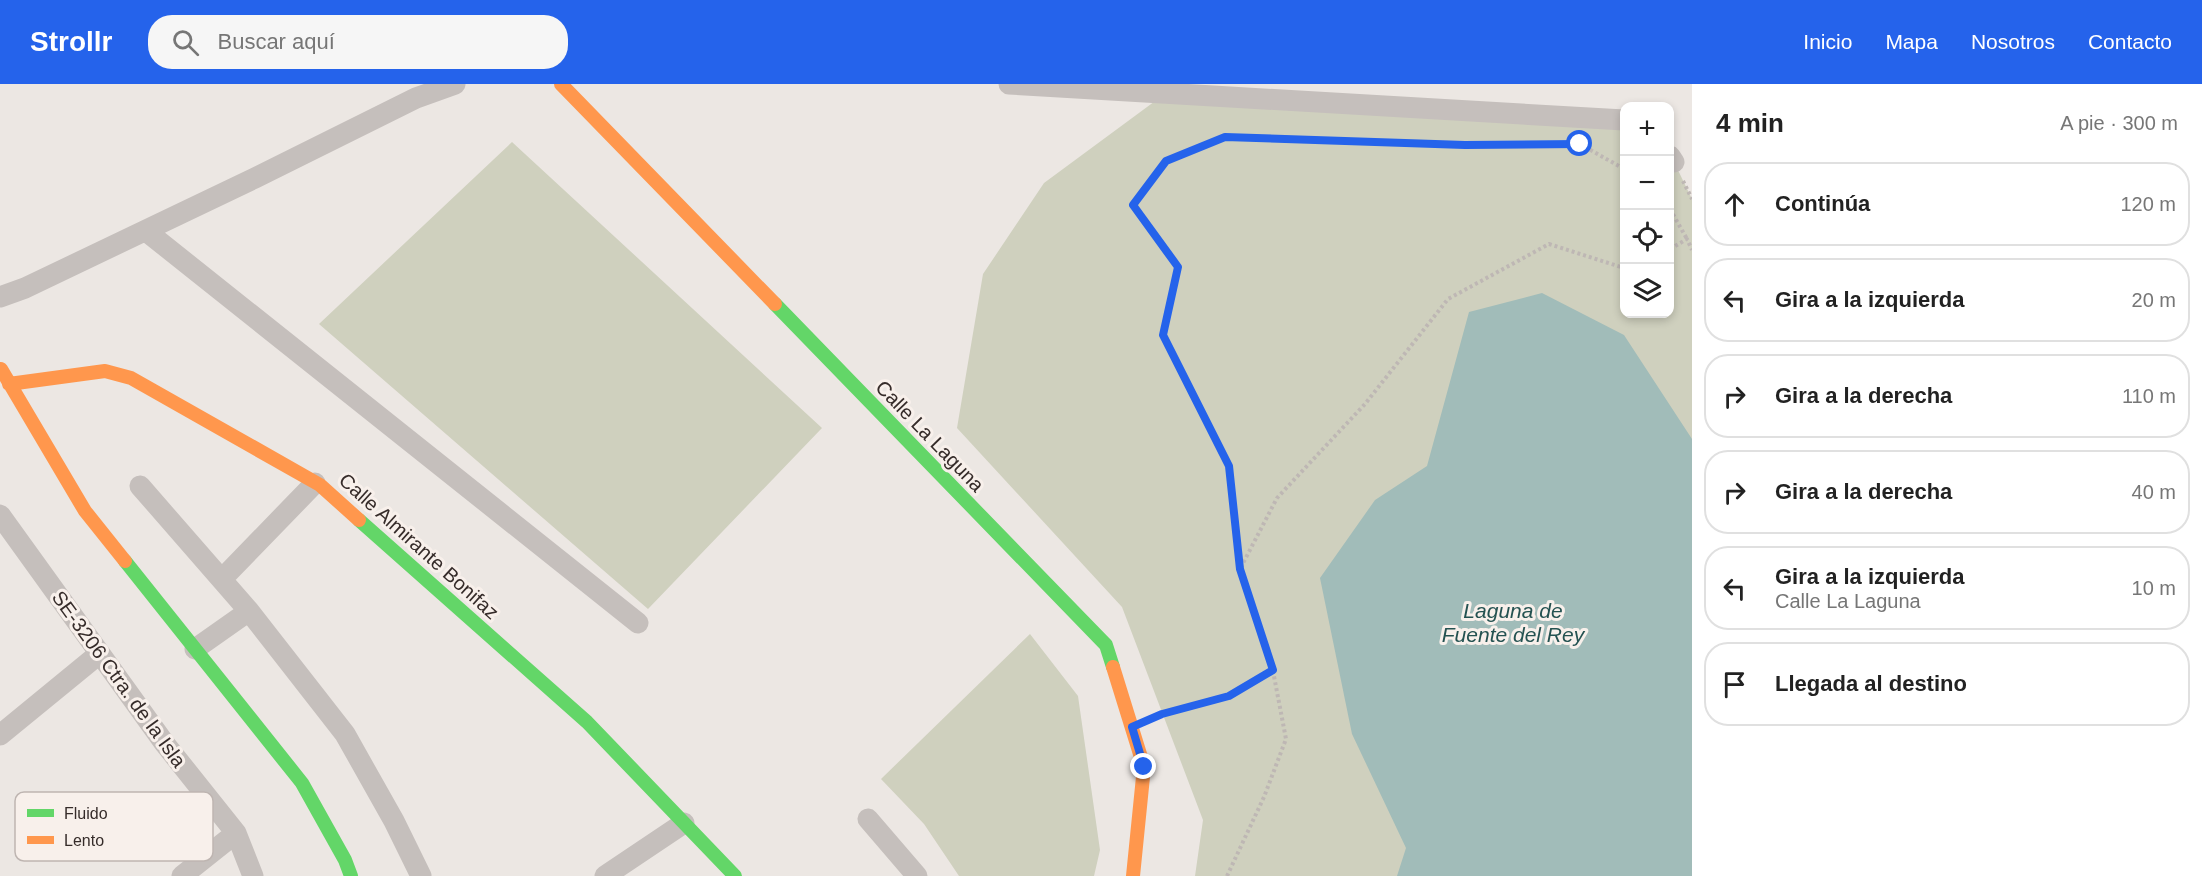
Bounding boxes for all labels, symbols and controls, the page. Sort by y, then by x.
search box [148,15,568,69]
text: Strollr [30,26,112,57]
icon: search [169,26,202,59]
text: Buscar aquí [217,29,335,54]
text: Inicio [1803,30,1852,53]
text: Mapa [1885,30,1938,53]
text: Nosotros [1971,30,2055,53]
text: Contacto [2088,30,2172,53]
map controls [1620,102,1674,318]
button: + [1620,102,1674,156]
text: 4 min [1716,108,1784,138]
text: A pie · 300 m [2060,112,2178,134]
route start [1566,130,1592,156]
button: − [1620,156,1674,210]
icon: ahead [1718,188,1751,221]
text: Continúa [1775,191,1870,216]
text: 120 m [2120,193,2176,215]
button: locate [1620,210,1674,264]
button: layers [1620,264,1674,318]
icon: left [1718,284,1751,317]
text: Gira a la izquierda [1775,287,1965,312]
text: 20 m [2132,289,2176,311]
street label: Calle La Laguna [871,376,989,497]
icon: right [1718,380,1751,413]
text: Gira a la derecha [1775,383,1952,408]
text: 110 m [2122,385,2176,407]
street label: Calle Almirante Bonifaz [335,469,503,623]
icon: right [1718,476,1751,509]
text: Gira a la derecha [1775,479,1952,504]
text: 40 m [2132,481,2176,503]
text: Gira a la izquierda [1775,564,1965,589]
icon: left [1718,572,1751,605]
text: 10 m [2132,577,2176,599]
street label: SE-3206 Ctra. de la Isla [48,587,191,772]
text: Calle La Laguna [1775,590,1921,612]
water label: Laguna de Fuente del Rey [1442,599,1586,646]
icon: arrive [1718,668,1751,701]
text: Llegada al destino [1775,671,1967,696]
route end [1130,753,1156,779]
legend [15,792,213,861]
text: Fluido [64,805,108,822]
text: Lento [64,832,104,849]

